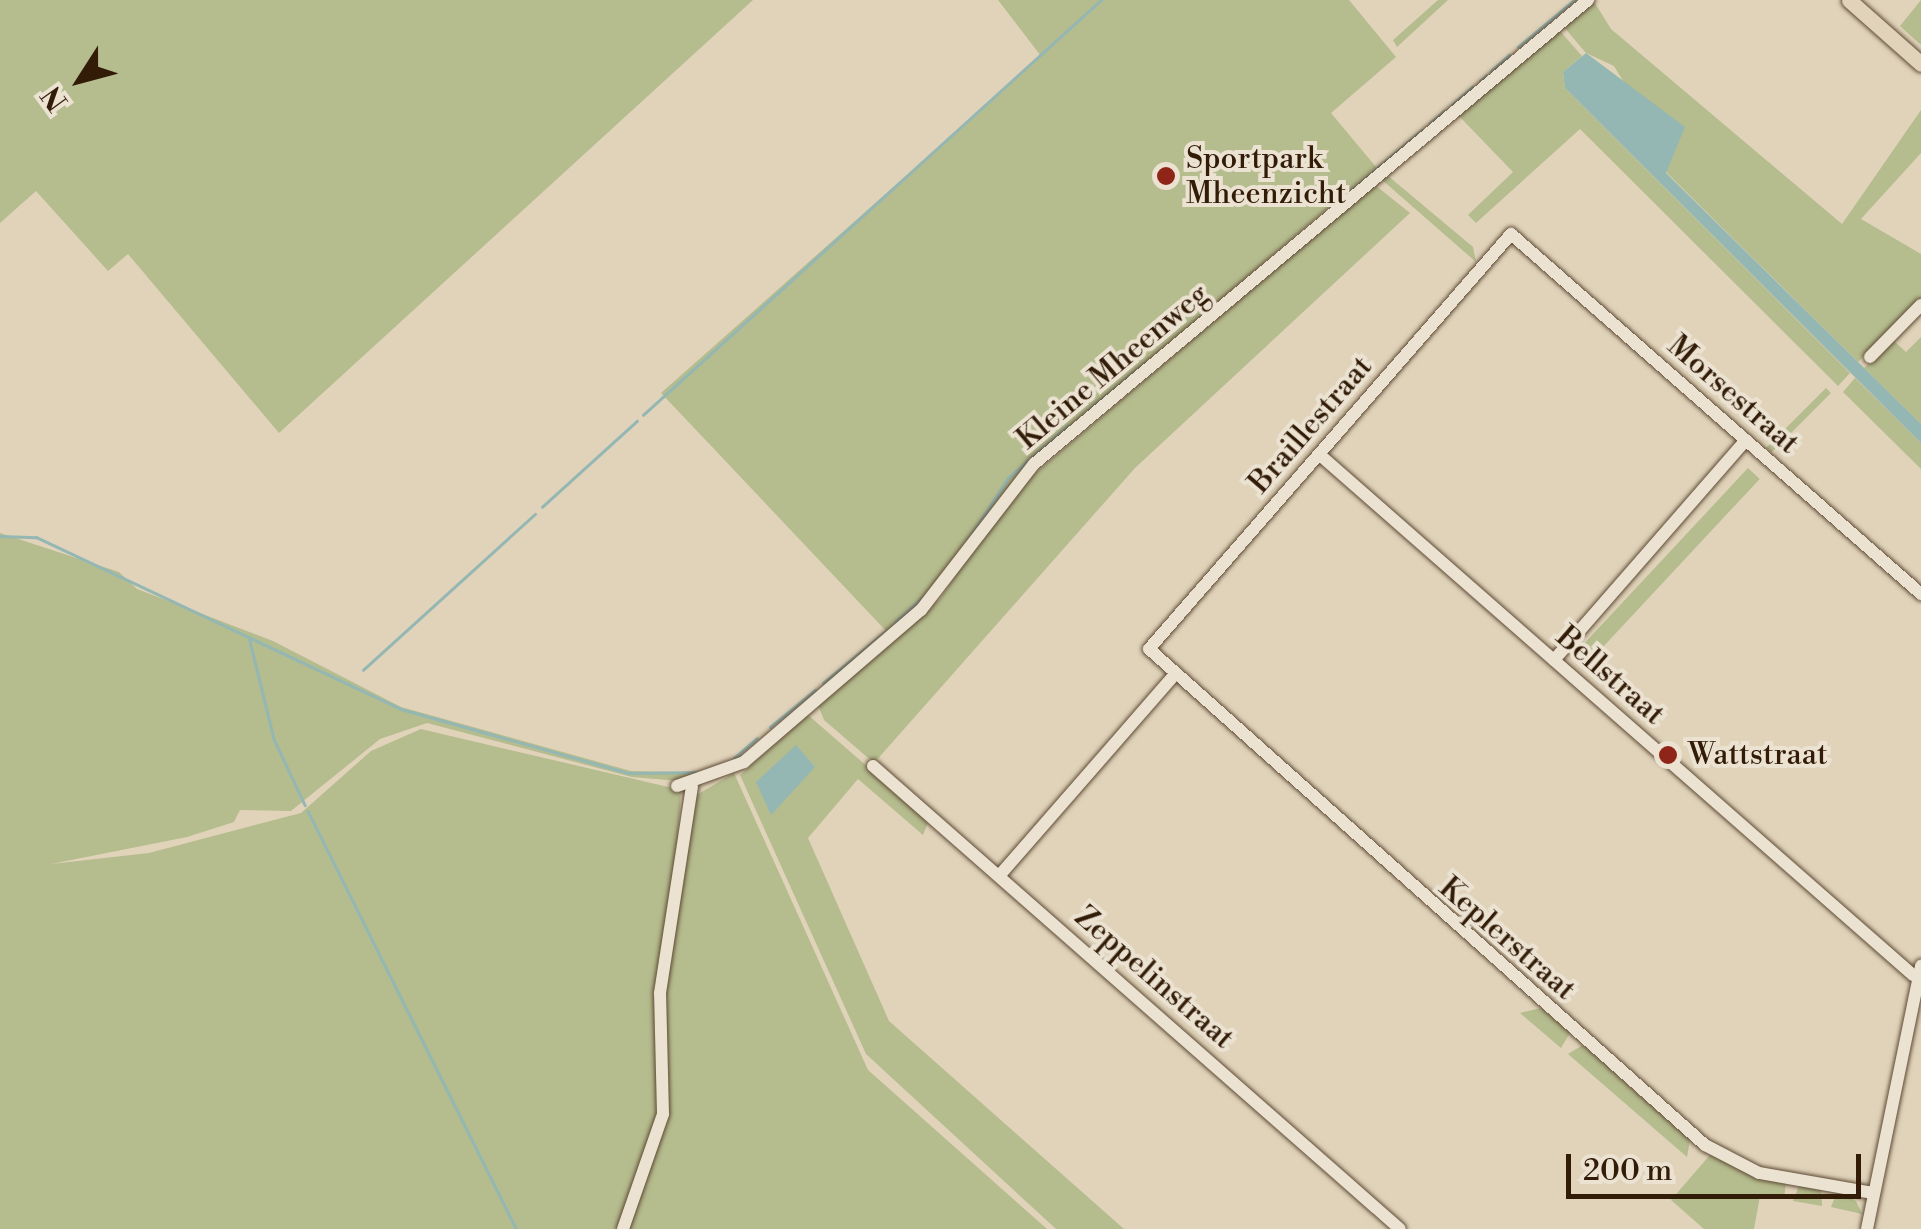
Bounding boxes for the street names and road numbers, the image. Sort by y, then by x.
street label: Kleine Mheenweg [1010,276,1216,458]
street label: Morsestraat [1660,328,1806,462]
street label: Braillestraat [1242,349,1380,501]
street label: Bellstraat [1548,619,1672,733]
street label: Keplerstraat [1431,870,1583,1008]
street label: Zeppelinstraat [1067,899,1241,1057]

